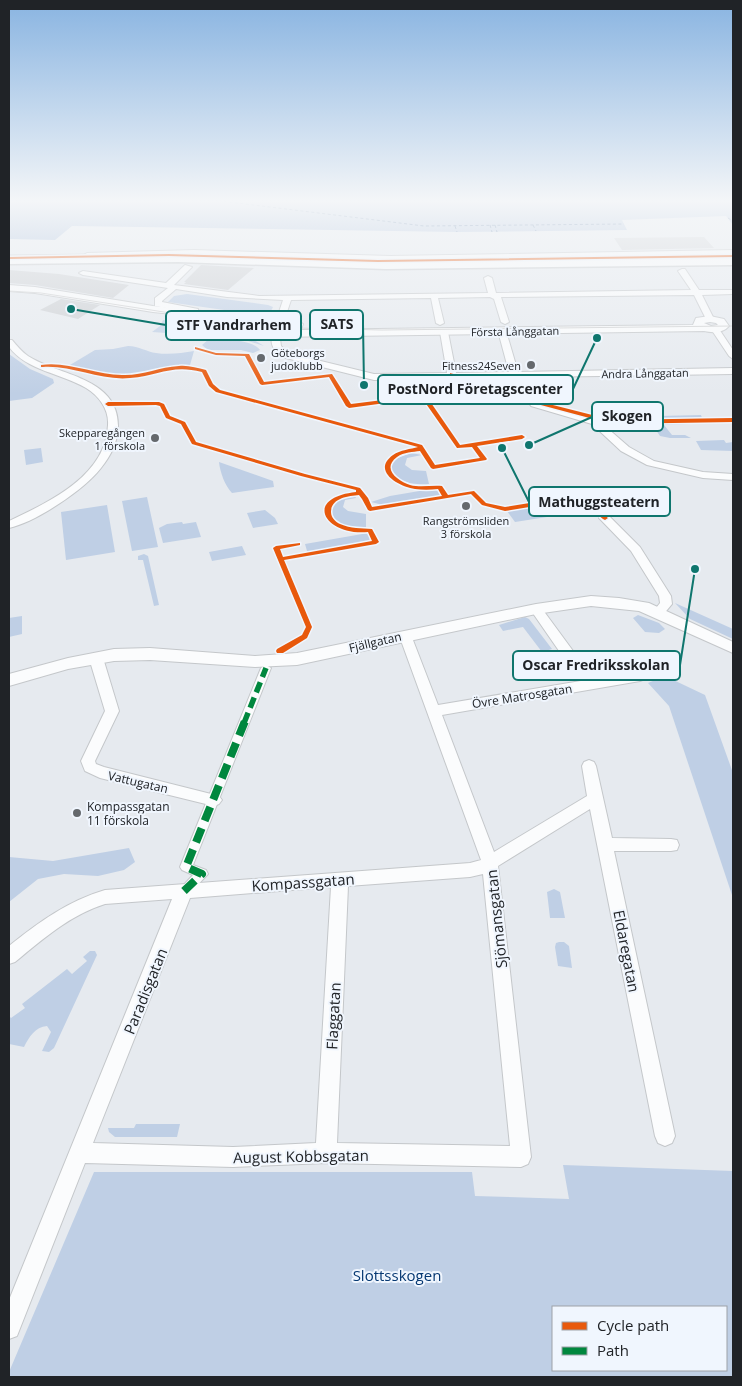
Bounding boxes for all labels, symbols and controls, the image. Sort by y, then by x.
callout: SATS [310,310,363,339]
callout: STF Vandrarhem [166,311,301,340]
text: SATS [320,314,354,333]
text: STF Vandrarhem [176,315,292,334]
street label: Första Långgatan [471,323,559,339]
place label: Göteborgs judoklubb [270,345,325,373]
marker: Göteborgs judoklubb [255,352,267,364]
place label: Fitness24Seven [442,358,521,373]
marker: Fitness24Seven [525,359,537,371]
street label: Andra Långgatan [601,365,689,381]
callout: PostNord Företagscenter [378,375,573,404]
text: PostNord Företagscenter [387,379,563,398]
callout: Skogen [592,402,663,431]
text: Skogen [602,406,652,425]
place label: Skepparegången 1 förskola [59,425,145,453]
marker: Skepparegången 1 förskola [149,432,161,444]
callout: Mathuggsteatern [529,487,670,516]
text: Mathuggsteatern [538,492,660,511]
marker: Rangströmsliden 3 förskola [460,500,472,512]
place label: Rangströmsliden 3 förskola [423,513,509,541]
street label: Fjällgatan [347,628,403,656]
callout: Oscar Fredriksskolan [513,651,680,680]
text: Oscar Fredriksskolan [522,655,670,674]
street label: Övre Matrosgatan [471,680,573,712]
street label: Vattugatan [106,767,170,797]
place label: Kompassgatan 11 förskola [87,798,170,829]
marker: Kompassgatan 11 förskola [71,807,83,819]
street label: Kompassgatan [251,868,355,896]
street label: Sjömansgatan [481,869,511,969]
street label: Eldaregatan [609,908,645,994]
street label: Paradisgatan [119,945,171,1037]
street label: Flaggatan [321,982,345,1050]
street label: August Kobbsgatan [233,1145,369,1167]
park label: Slottsskogen [353,1265,441,1285]
legend [552,1306,727,1371]
text: Cycle path [597,1315,669,1335]
text: Path [597,1340,629,1360]

